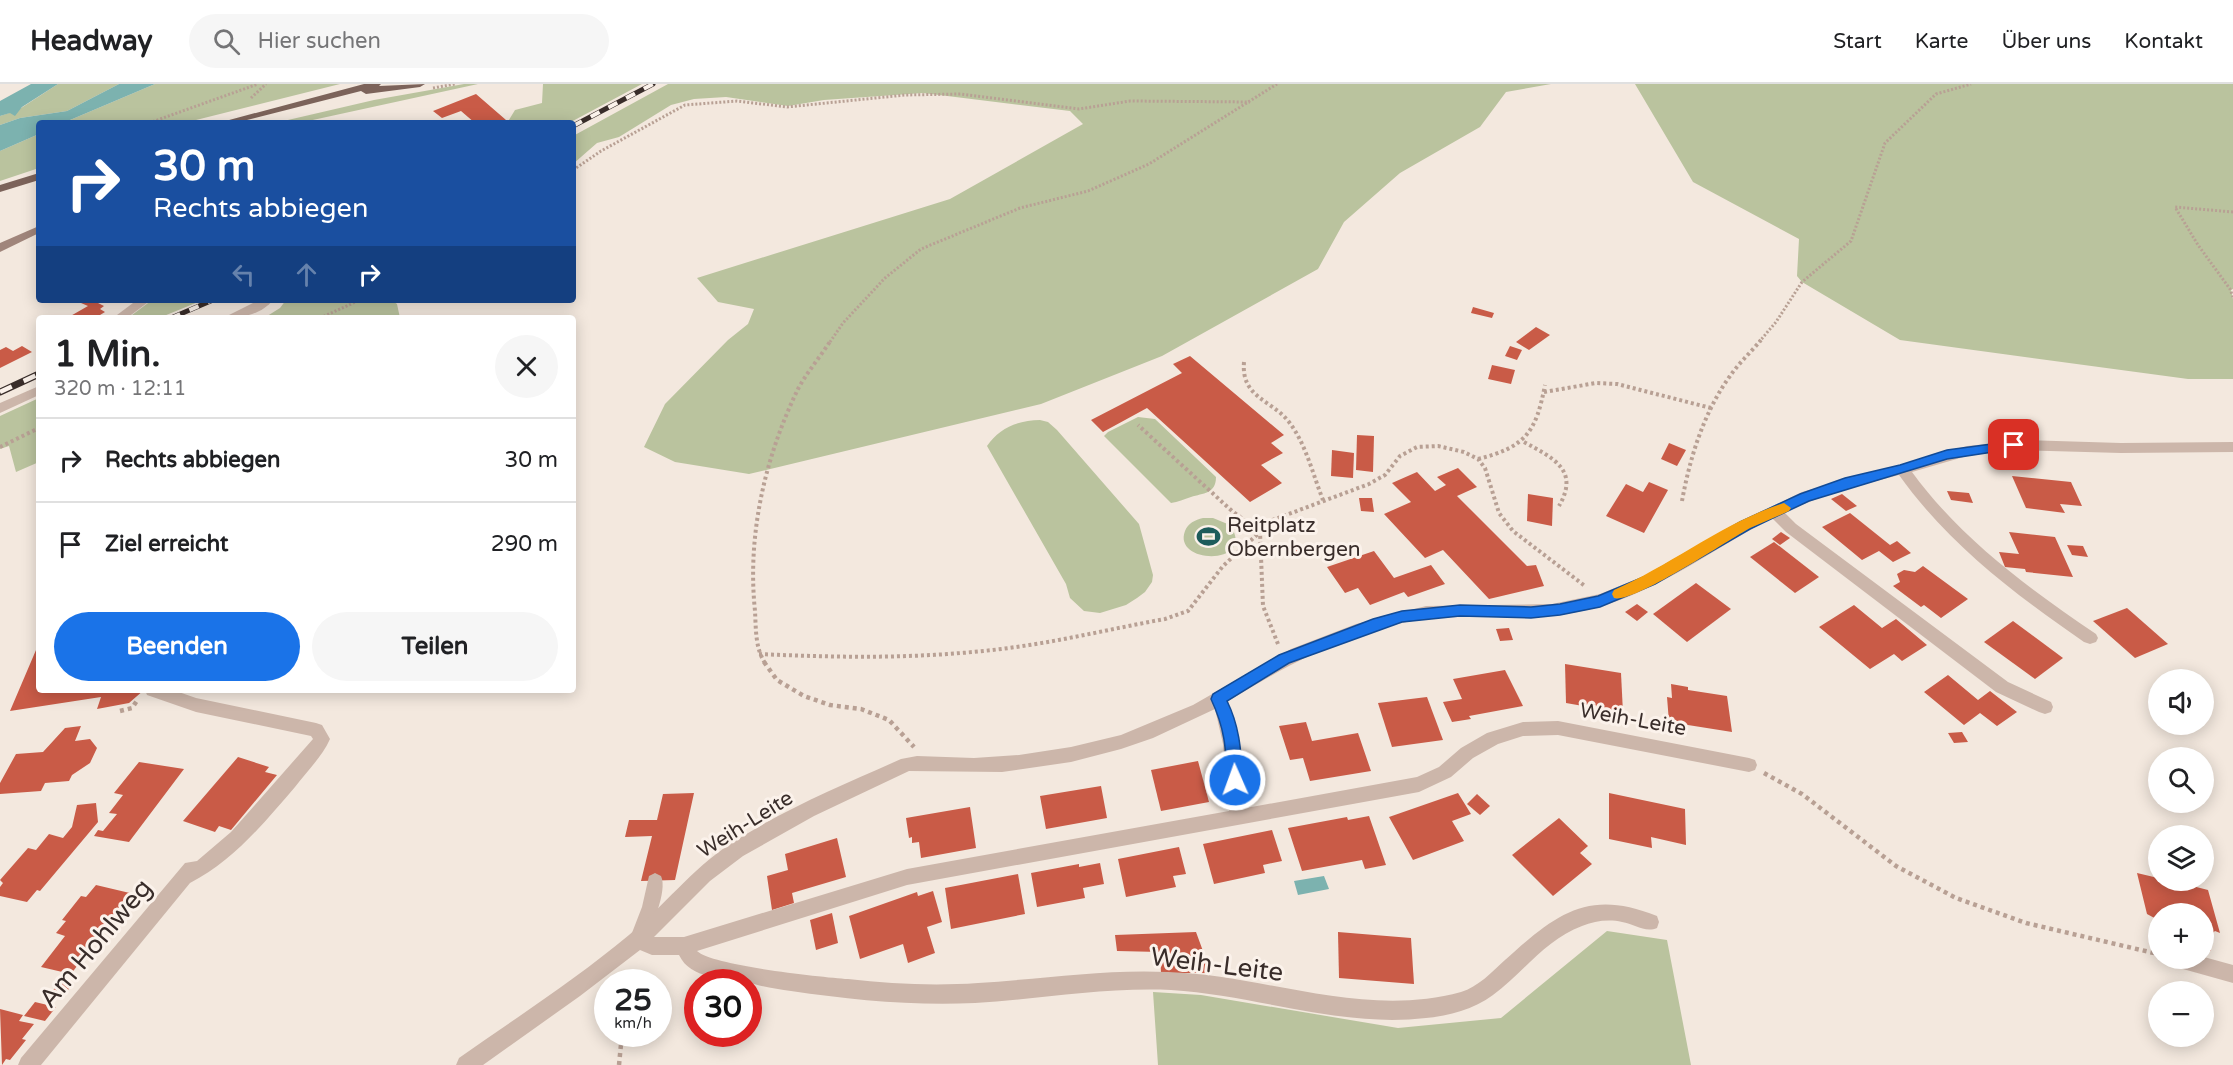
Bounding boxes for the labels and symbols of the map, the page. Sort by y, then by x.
pin [1988,419,2039,470]
place label: Reitplatz Obernbergen [1227,513,1361,562]
sports icon: Reitplatz Obernbergen [1196,524,1222,550]
street label: Weih-Leite [1578,698,1688,741]
position arrow [1203,748,1267,812]
street label: Weih-Leite [693,785,798,864]
street label: Am Hohlweg [32,873,158,1014]
street label: Weih-Leite [1149,941,1285,988]
speed limit sign: 30 [684,969,762,1047]

